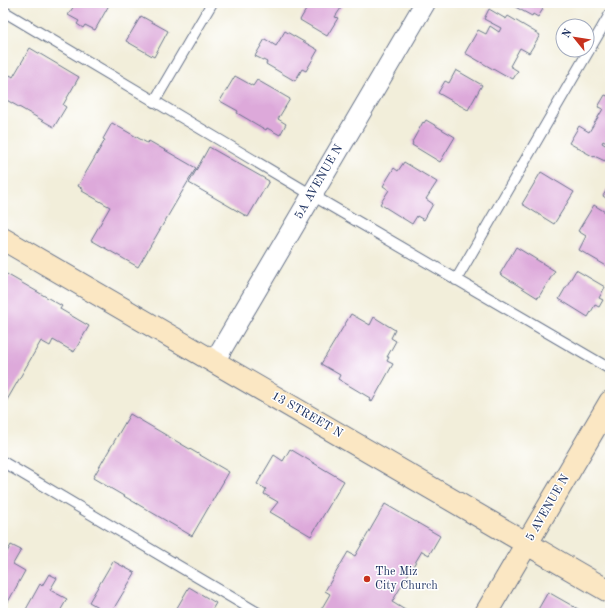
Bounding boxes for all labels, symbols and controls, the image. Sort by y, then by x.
north arrow [555,18,595,58]
text: N [561,27,575,40]
street label: 5A AVENUE N [292,142,345,221]
street label: 13 STREET N [270,390,344,440]
street label: 5 AVENUE N [523,472,572,543]
place label: The Miz City Church [375,566,438,592]
marker: The Miz City Church [362,574,372,584]

